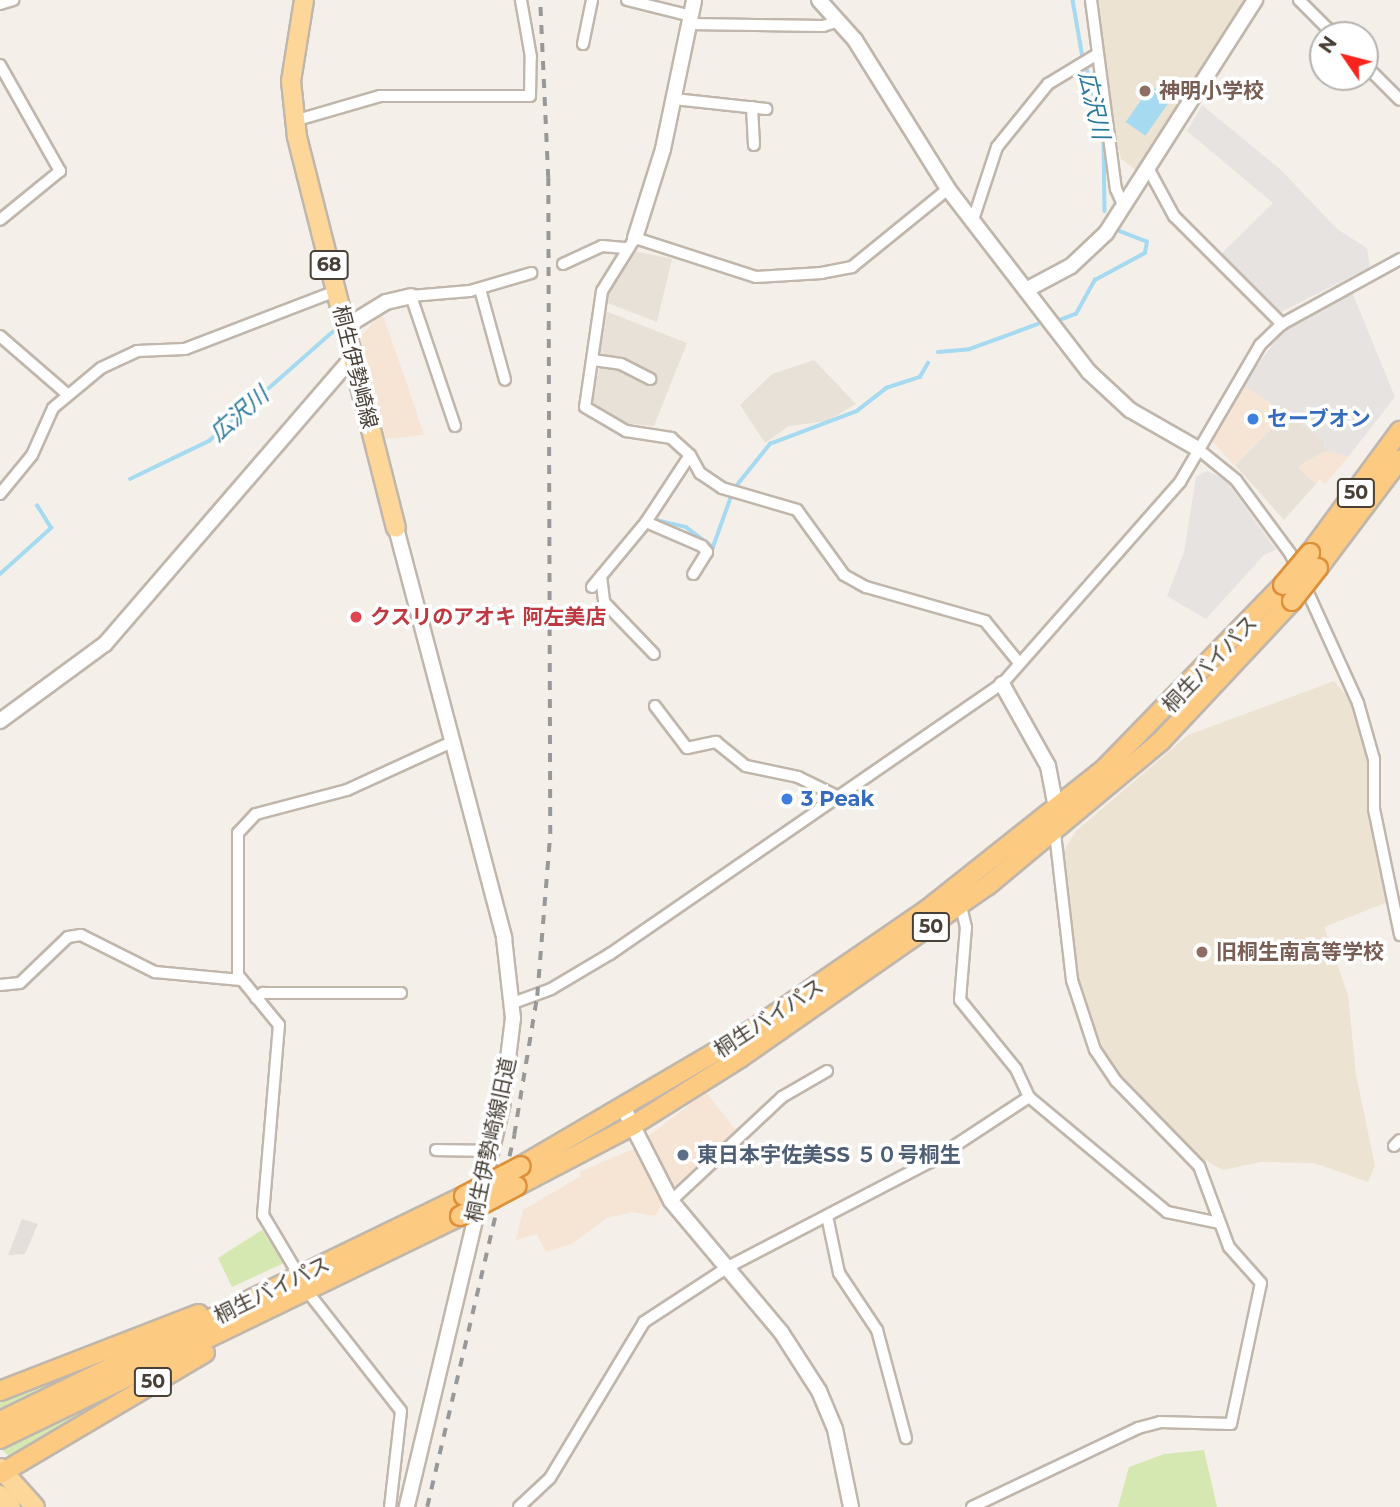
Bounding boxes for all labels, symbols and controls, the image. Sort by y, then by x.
north arrow [1309,21,1379,91]
text: N [1314,32,1342,58]
water label: 広沢川 [1073,68,1115,142]
place label: 神明小学校 [1159,78,1264,104]
marker: 神明小学校 [1137,83,1153,99]
road number: 68 [308,249,350,280]
street label: 桐生伊勢崎線 [328,303,382,431]
water label: 広沢川 [204,381,274,447]
place label: セーブオン [1267,406,1372,432]
marker: セーブオン [1245,411,1261,427]
road number: 50 [1337,478,1375,508]
place label: クスリのアオキ 阿左美店 [370,604,607,630]
marker: クスリのアオキ 阿左美店 [348,609,364,625]
street label: 桐生バイパス [1157,610,1263,718]
place label: 3 Peak [801,786,874,812]
marker: 3 Peak [779,791,795,807]
road number: 50 [912,911,950,942]
place label: 旧桐生南高等学校 [1216,939,1384,965]
marker: 旧桐生南高等学校 [1194,944,1210,960]
street label: 桐生バイパス [709,973,829,1063]
street label: 桐生伊勢崎線旧道 [461,1055,521,1225]
place label: 東日本宇佐美SS ５０号桐生 [697,1142,961,1168]
marker: 東日本宇佐美SS ５０号桐生 [675,1147,691,1163]
street label: 桐生バイパス [210,1251,334,1329]
road number: 50 [134,1366,172,1398]

